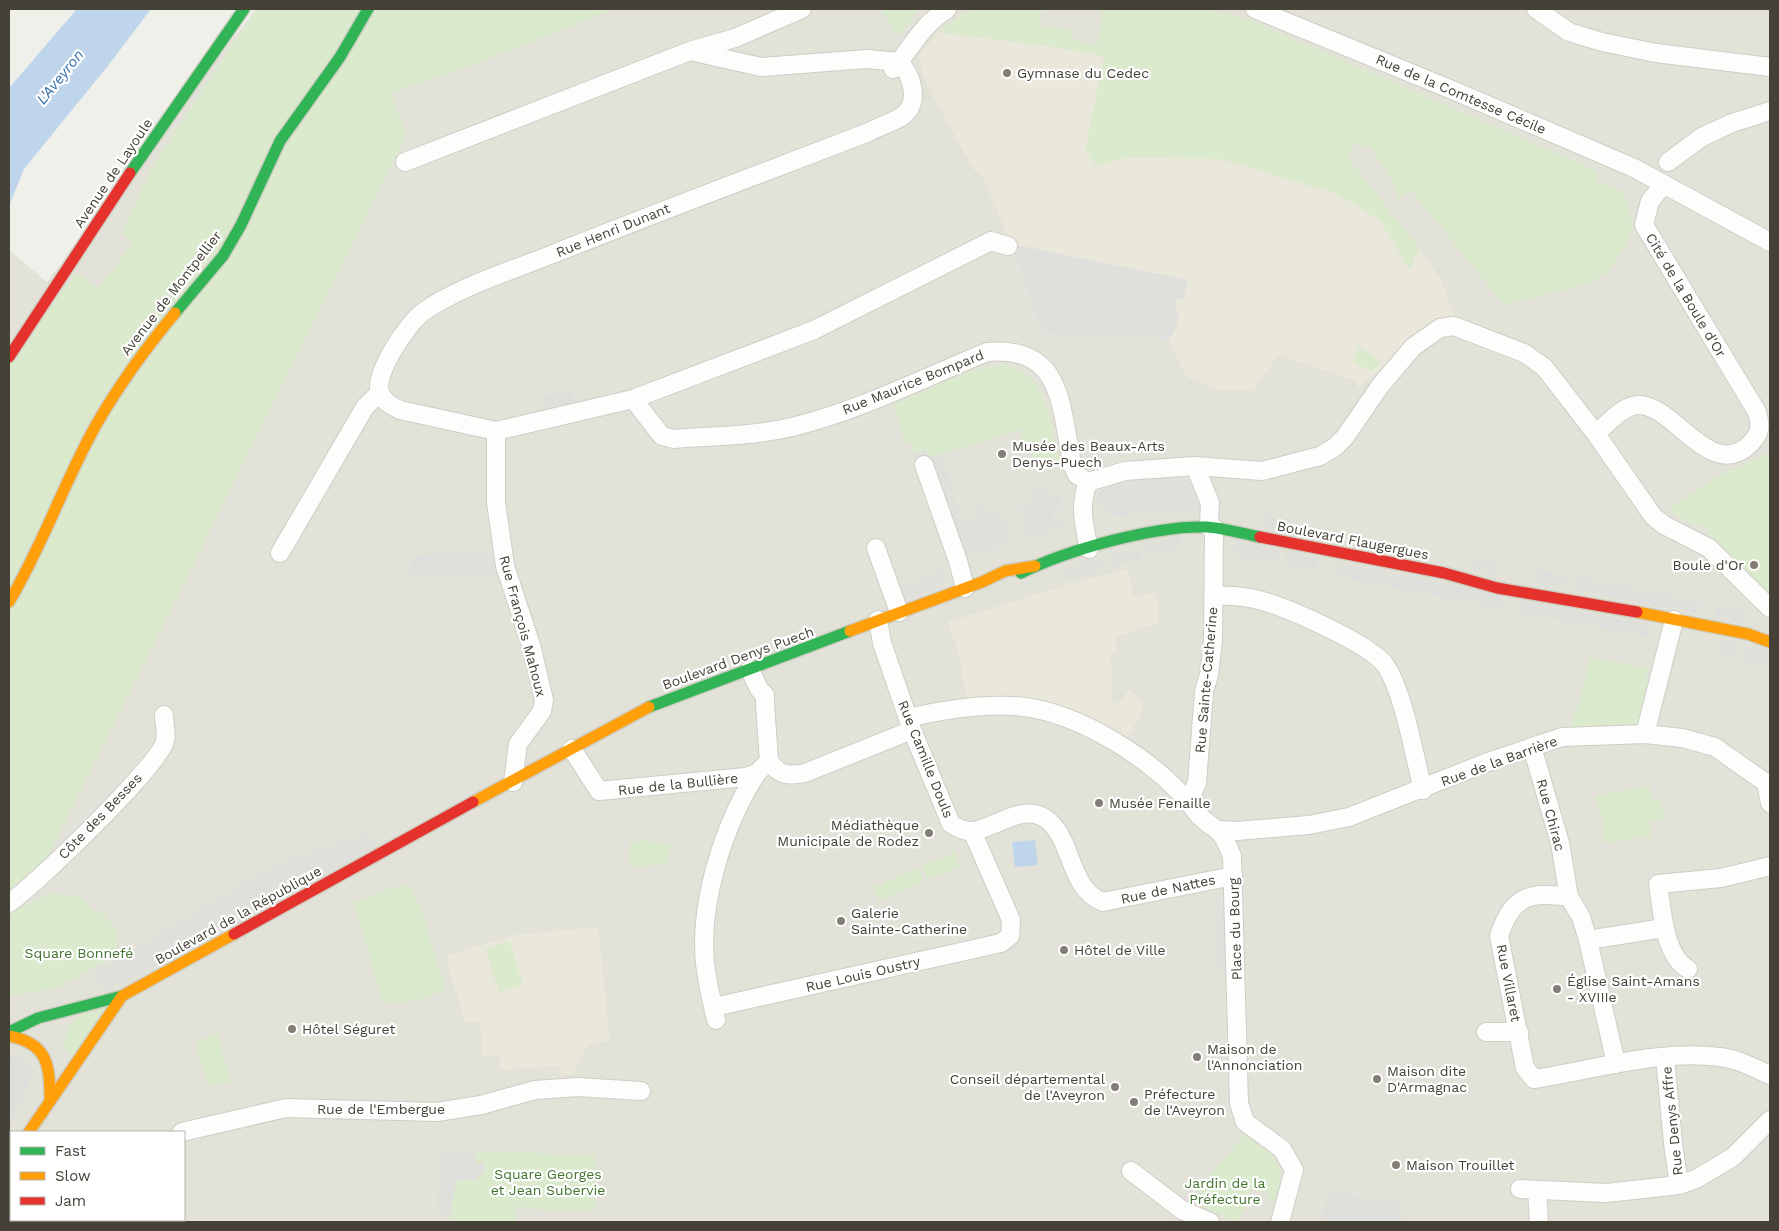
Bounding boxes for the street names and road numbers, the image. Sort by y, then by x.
street label: Rue de la Comtesse Cécile [1373,51,1549,137]
street label: Avenue de Layoule [70,115,156,231]
street label: Rue Henri Dunant [554,200,672,260]
street label: Avenue de Montpellier [117,227,225,358]
street label: Cité de la Boule d'Or [1643,230,1730,360]
street label: Rue Maurice Bompard [840,346,986,418]
street label: Boulevard Flaugergues [1276,517,1430,563]
street label: Rue François Mahoux [496,554,550,698]
street label: Rue Sainte-Catherine [1192,606,1220,754]
street label: Boulevard Denys Puech [660,623,816,693]
street label: Rue Camille Douls [895,698,957,820]
street label: Rue de la Barrière [1439,732,1559,790]
street label: Côte des Besses [55,770,145,862]
street label: Rue de la Bullière [617,770,739,798]
street label: Rue Chirac [1534,777,1568,853]
street label: Boulevard de la République [152,863,324,967]
street label: Rue de Nattes [1119,871,1217,907]
street label: Place du Bourg [1225,877,1245,981]
street label: Rue Villaret [1494,943,1524,1023]
street label: Rue Louis Oustry [804,953,923,995]
street label: Rue Denys Affre [1658,1066,1686,1176]
street label: Rue de l'Embergue [317,1101,445,1117]

